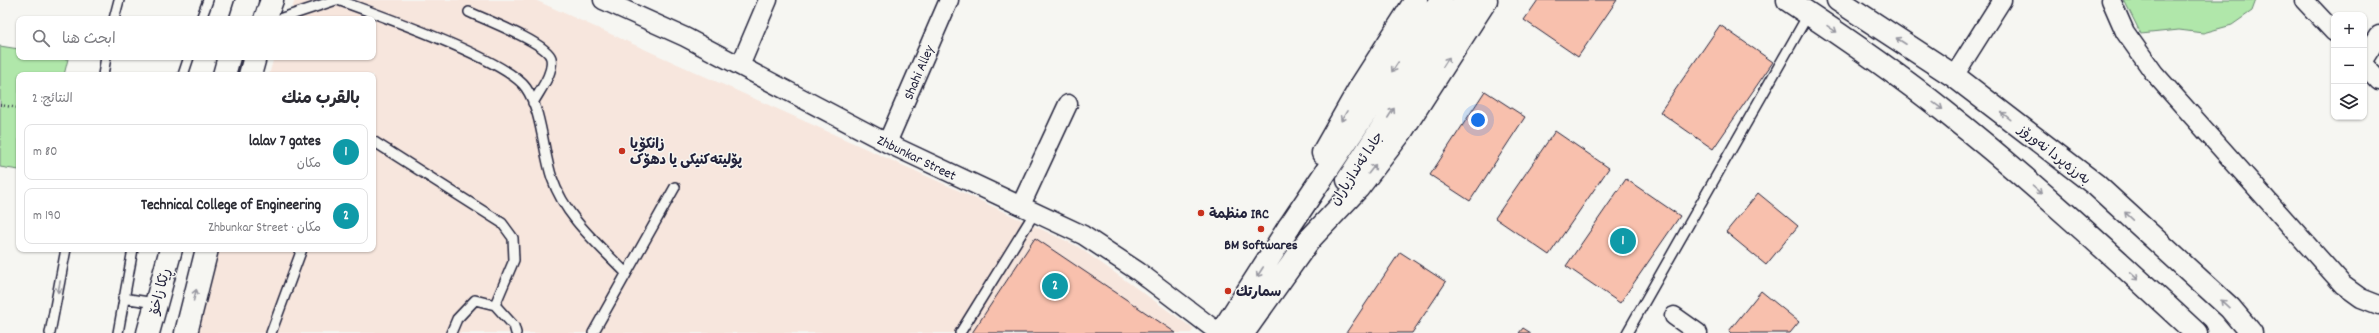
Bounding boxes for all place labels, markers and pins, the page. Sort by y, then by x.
place label: زانکۆیا پۆلیتەکنیکی یا دهۆک [630,135,742,171]
marker: زانکۆیا پۆلیتەکنیکی یا دهۆک [617,146,627,156]
place label: منظمة IRC [1209,205,1269,225]
marker: منظمة IRC [1196,208,1206,218]
marker: BM Softwares [1256,224,1266,234]
pin: 1 [1610,226,1636,256]
place label: BM Softwares [1224,236,1298,256]
pin: 2 [1042,271,1068,301]
place label: سمارتك [1236,283,1281,303]
marker: سمارتك [1223,286,1233,296]

